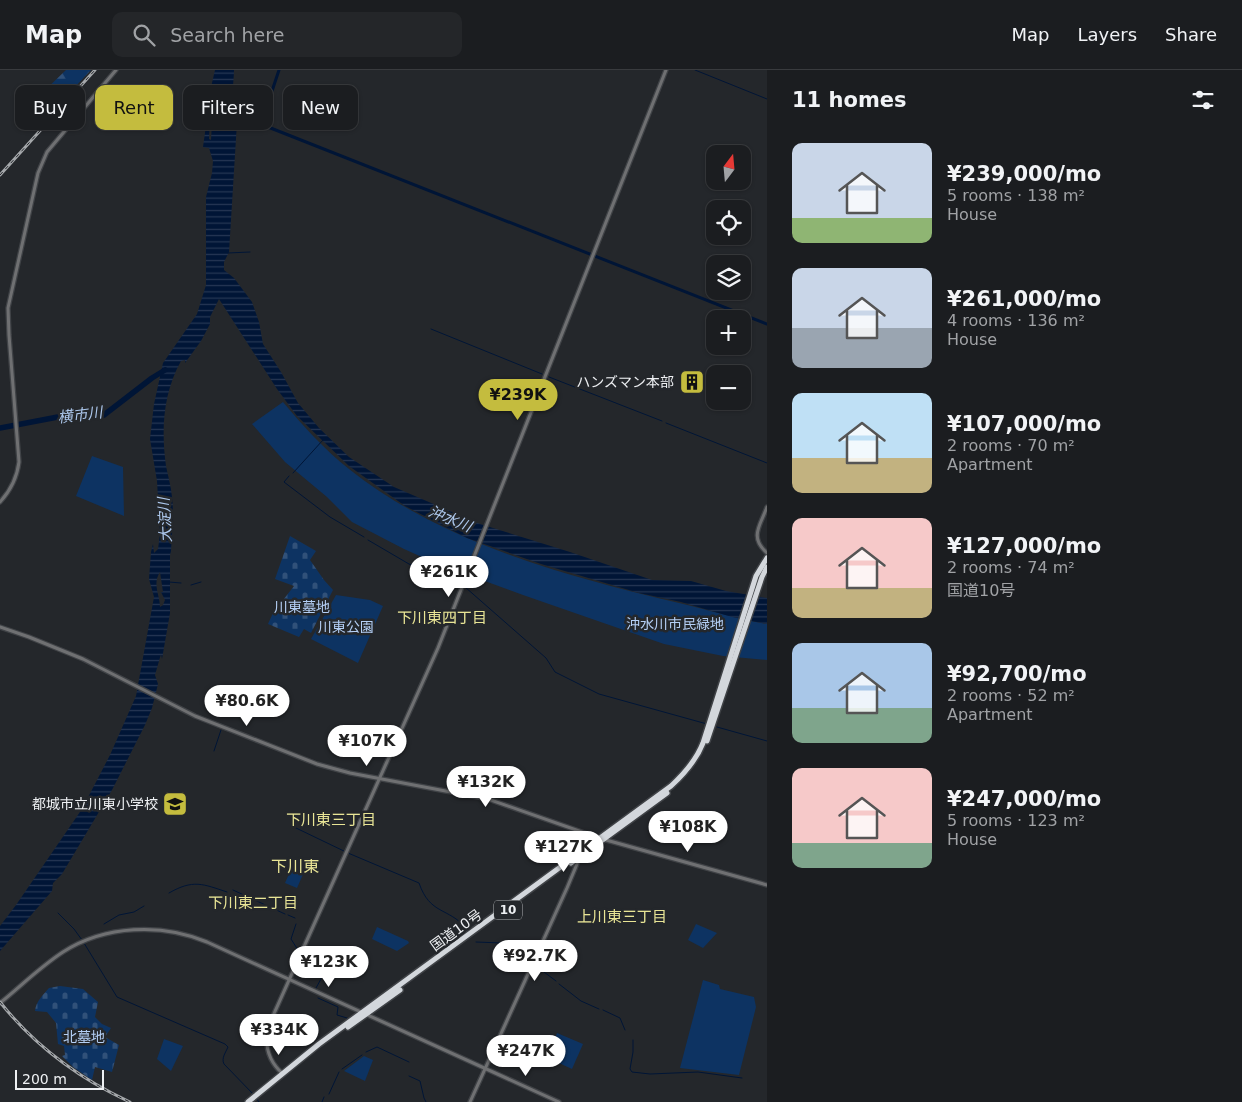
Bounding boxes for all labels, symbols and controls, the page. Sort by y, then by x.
search box [112,12,462,57]
text: Map [25,21,82,49]
icon: search [130,21,158,49]
text: Search here [170,24,284,46]
text: Map [1011,24,1049,45]
text: Layers [1077,24,1137,45]
text: Share [1165,24,1217,45]
chip: Buy [15,85,85,130]
chip: Rent [95,85,173,130]
chip: Filters [183,85,273,130]
chip: New [283,85,358,130]
icon: filters [1189,86,1217,114]
text: 11 homes [792,88,907,112]
north arrow [706,145,751,190]
map controls [706,145,751,410]
text: ¥239,000/mo [947,162,1101,186]
icon: home [832,163,892,223]
text: 5 rooms · 138 m² [947,186,1085,205]
button: locate [706,200,751,245]
text: House [947,205,997,224]
button: layers [706,255,751,300]
text: ¥261,000/mo [947,287,1101,311]
icon: home [832,288,892,348]
button: + [706,310,751,355]
text: 4 rooms · 136 m² [947,311,1085,330]
text: House [947,330,997,349]
button: − [706,365,751,410]
building icon: ハンズマン本部 [679,369,705,395]
place label: ハンズマン本部 [576,374,674,390]
pin: ¥239K [483,378,553,421]
text: ¥239K [490,385,546,404]
water label: 横市川 [57,403,105,427]
text: ¥107,000/mo [947,412,1101,436]
icon: home [832,413,892,473]
text: 2 rooms · 70 m² [947,436,1075,455]
text: Apartment [947,455,1033,474]
water label: 大淀川 [155,495,175,543]
water label: 沖水川 [426,502,476,537]
text: ¥127,000/mo [947,534,1101,558]
icon: home [832,538,892,598]
pin: ¥261K [414,556,484,598]
text: 2 rooms · 74 m² [947,558,1075,577]
text: ¥261K [421,562,477,581]
text: 国道10号 [947,581,1015,600]
park label: 川東墓地 [274,599,330,615]
district label: 下川東四丁目 [397,609,487,627]
park label: 沖水川市民緑地 [626,616,724,632]
park label: 川東公園 [318,619,374,635]
text: ¥92,700/mo [947,662,1087,686]
icon: home [832,663,892,723]
pin: ¥80.6K [206,684,288,727]
text: 2 rooms · 52 m² [947,686,1075,705]
text: ¥80.6K [215,691,279,710]
text: Apartment [947,705,1033,724]
pin: ¥107K [332,724,402,767]
text: ¥107K [339,731,395,750]
pin: ¥132K [451,766,521,808]
text: ¥132K [458,772,514,791]
text: ¥247,000/mo [947,787,1101,811]
icon: home [832,788,892,848]
school or university icon: 都城市立川東小学校 [162,791,188,817]
place label: 都城市立川東小学校 [32,796,158,812]
pin: ¥108K [653,810,723,853]
district label: 下川東三丁目 [286,811,376,829]
text: 5 rooms · 123 m² [947,811,1085,830]
text: ¥108K [660,817,716,836]
pin: ¥127K [529,830,599,873]
text: House [947,830,997,849]
text: ¥127K [536,837,592,856]
district label: 下川東 [271,857,319,876]
district label: 下川東二丁目 [208,894,298,912]
road number: 10 [494,900,522,920]
street label: 国道10号 [427,906,485,954]
district label: 上川東三丁目 [577,908,667,926]
pin: ¥92.7K [494,940,576,982]
pin: ¥123K [294,946,364,988]
text: ¥92.7K [503,946,567,965]
text: ¥123K [301,952,357,971]
pin: ¥334K [244,1014,314,1056]
text: ¥334K [251,1020,307,1039]
park label: 北墓地 [63,1029,105,1045]
pin: ¥247K [491,1034,561,1077]
text: ¥247K [498,1041,554,1060]
scale bar [15,1067,104,1090]
text: 200 m [22,1071,67,1087]

